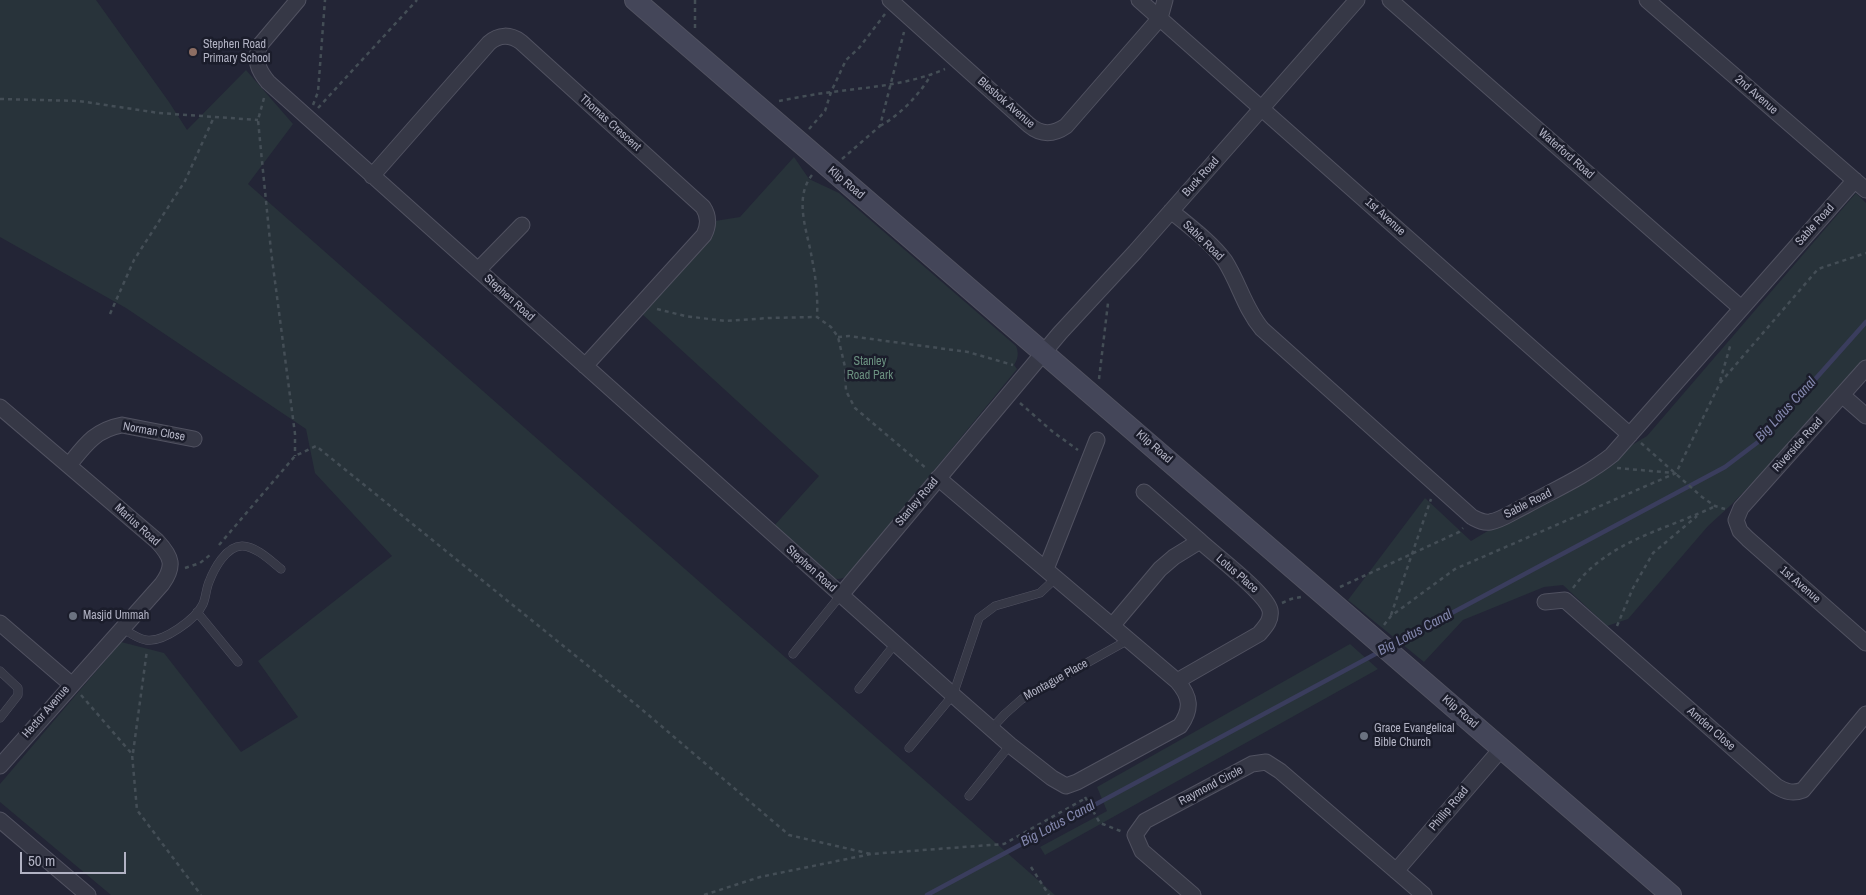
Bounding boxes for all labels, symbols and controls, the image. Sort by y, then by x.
place label: Stephen Road Primary School [203,38,270,66]
marker: Stephen Road Primary School [187,46,199,58]
street label: 2nd Avenue [1732,72,1780,118]
street label: Blesbok Avenue [975,74,1037,132]
street label: Thomas Crescent [576,92,644,154]
street label: Waterford Road [1535,126,1597,182]
street label: Buck Road [1180,154,1222,200]
street label: Klip Road [825,164,867,202]
street label: 1st Avenue [1362,195,1408,239]
street label: Sable Road [1792,201,1838,249]
street label: Sable Road [1180,218,1226,264]
street label: Stephen Road [481,272,537,324]
park label: Stanley Road Park [847,355,893,383]
water label: Big Lotus Canal [1752,374,1820,446]
street label: Riverside Road [1770,415,1826,475]
street label: Norman Close [122,419,186,445]
street label: Klip Road [1133,427,1175,467]
street label: Stanley Road [892,475,942,529]
street label: Sable Road [1502,486,1554,522]
street label: Marius Road [111,501,163,549]
street label: Stephen Road [783,543,839,595]
street label: Lotus Place [1213,552,1261,596]
street label: 1st Avenue [1777,563,1823,607]
water label: Big Lotus Canal [1375,606,1455,660]
place label: Masjid Ummah [83,609,149,623]
marker: Masjid Ummah [67,610,79,622]
street label: Montague Place [1021,656,1091,704]
street label: Hector Avenue [19,683,73,741]
street label: Klip Road [1439,692,1481,732]
street label: Amden Close [1684,704,1738,754]
place label: Grace Evangelical Bible Church [1374,722,1454,750]
marker: Grace Evangelical Bible Church [1358,730,1370,742]
street label: Raymond Circle [1176,763,1246,809]
street label: Phillip Road [1426,784,1472,834]
water label: Big Lotus Canal [1018,797,1098,851]
scale bar [22,842,129,874]
text: 50 m [28,850,55,871]

